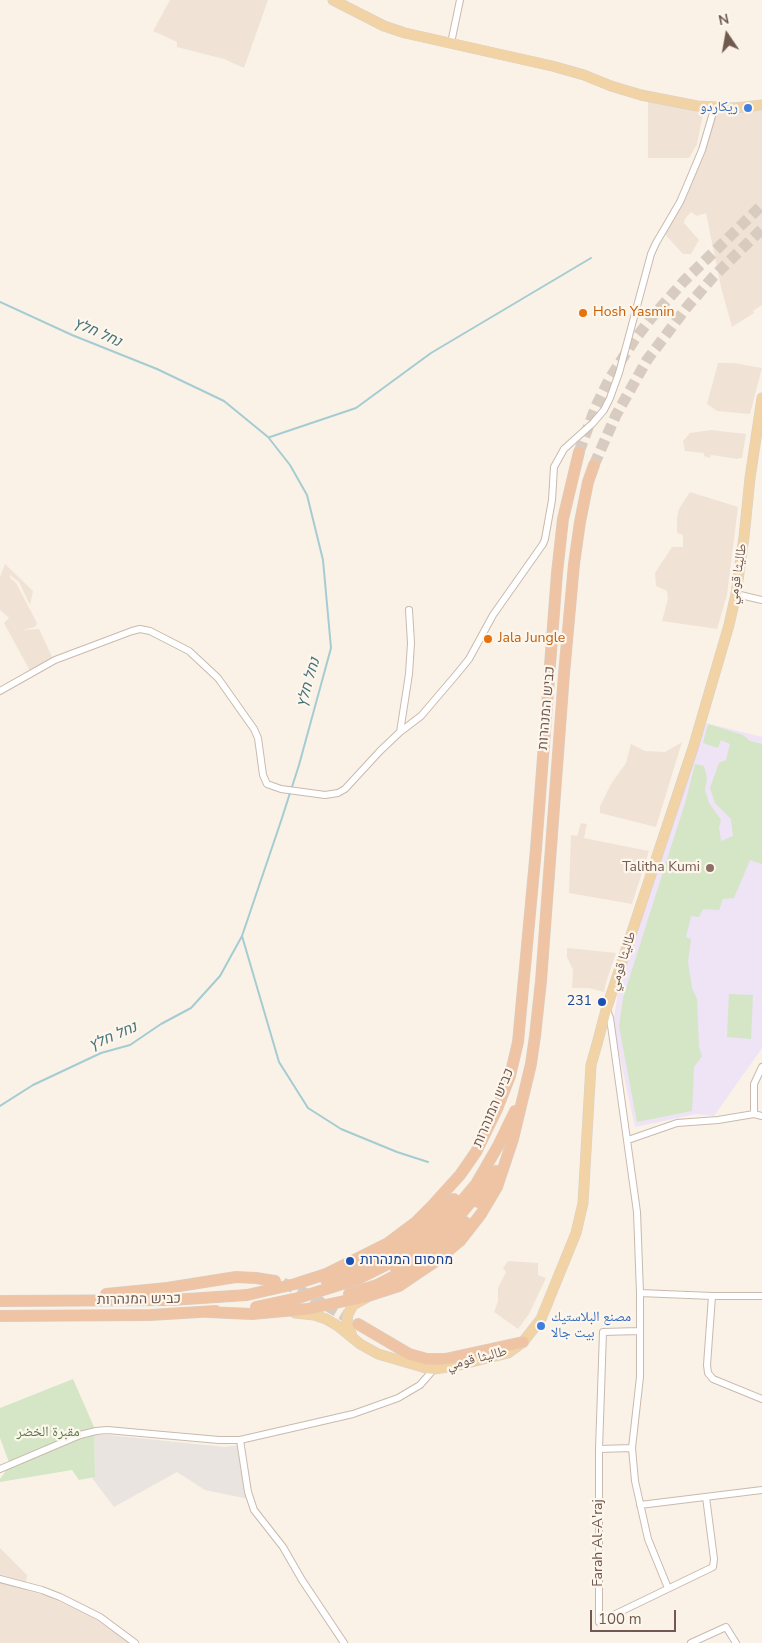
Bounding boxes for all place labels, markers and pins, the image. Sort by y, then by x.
place label: ريكاردو [700,100,738,116]
marker: ريكاردو [742,102,754,114]
place label: Hosh Yasmin [593,305,674,321]
marker: Hosh Yasmin [577,307,589,319]
place label: Jala Jungle [498,631,565,647]
marker: Jala Jungle [482,633,494,645]
place label: Talitha Kumi [622,860,700,876]
marker: Talitha Kumi [704,862,716,874]
place label: 231 [567,994,592,1010]
marker: 231 [596,996,608,1008]
place label: מחסום המנהרות [360,1253,453,1269]
marker: מחסום המנהרות [344,1255,356,1267]
place label: مصنع البلاستيك بيت جالا [551,1310,631,1342]
marker: مصنع البلاستيك بيت جالا [535,1320,547,1332]

